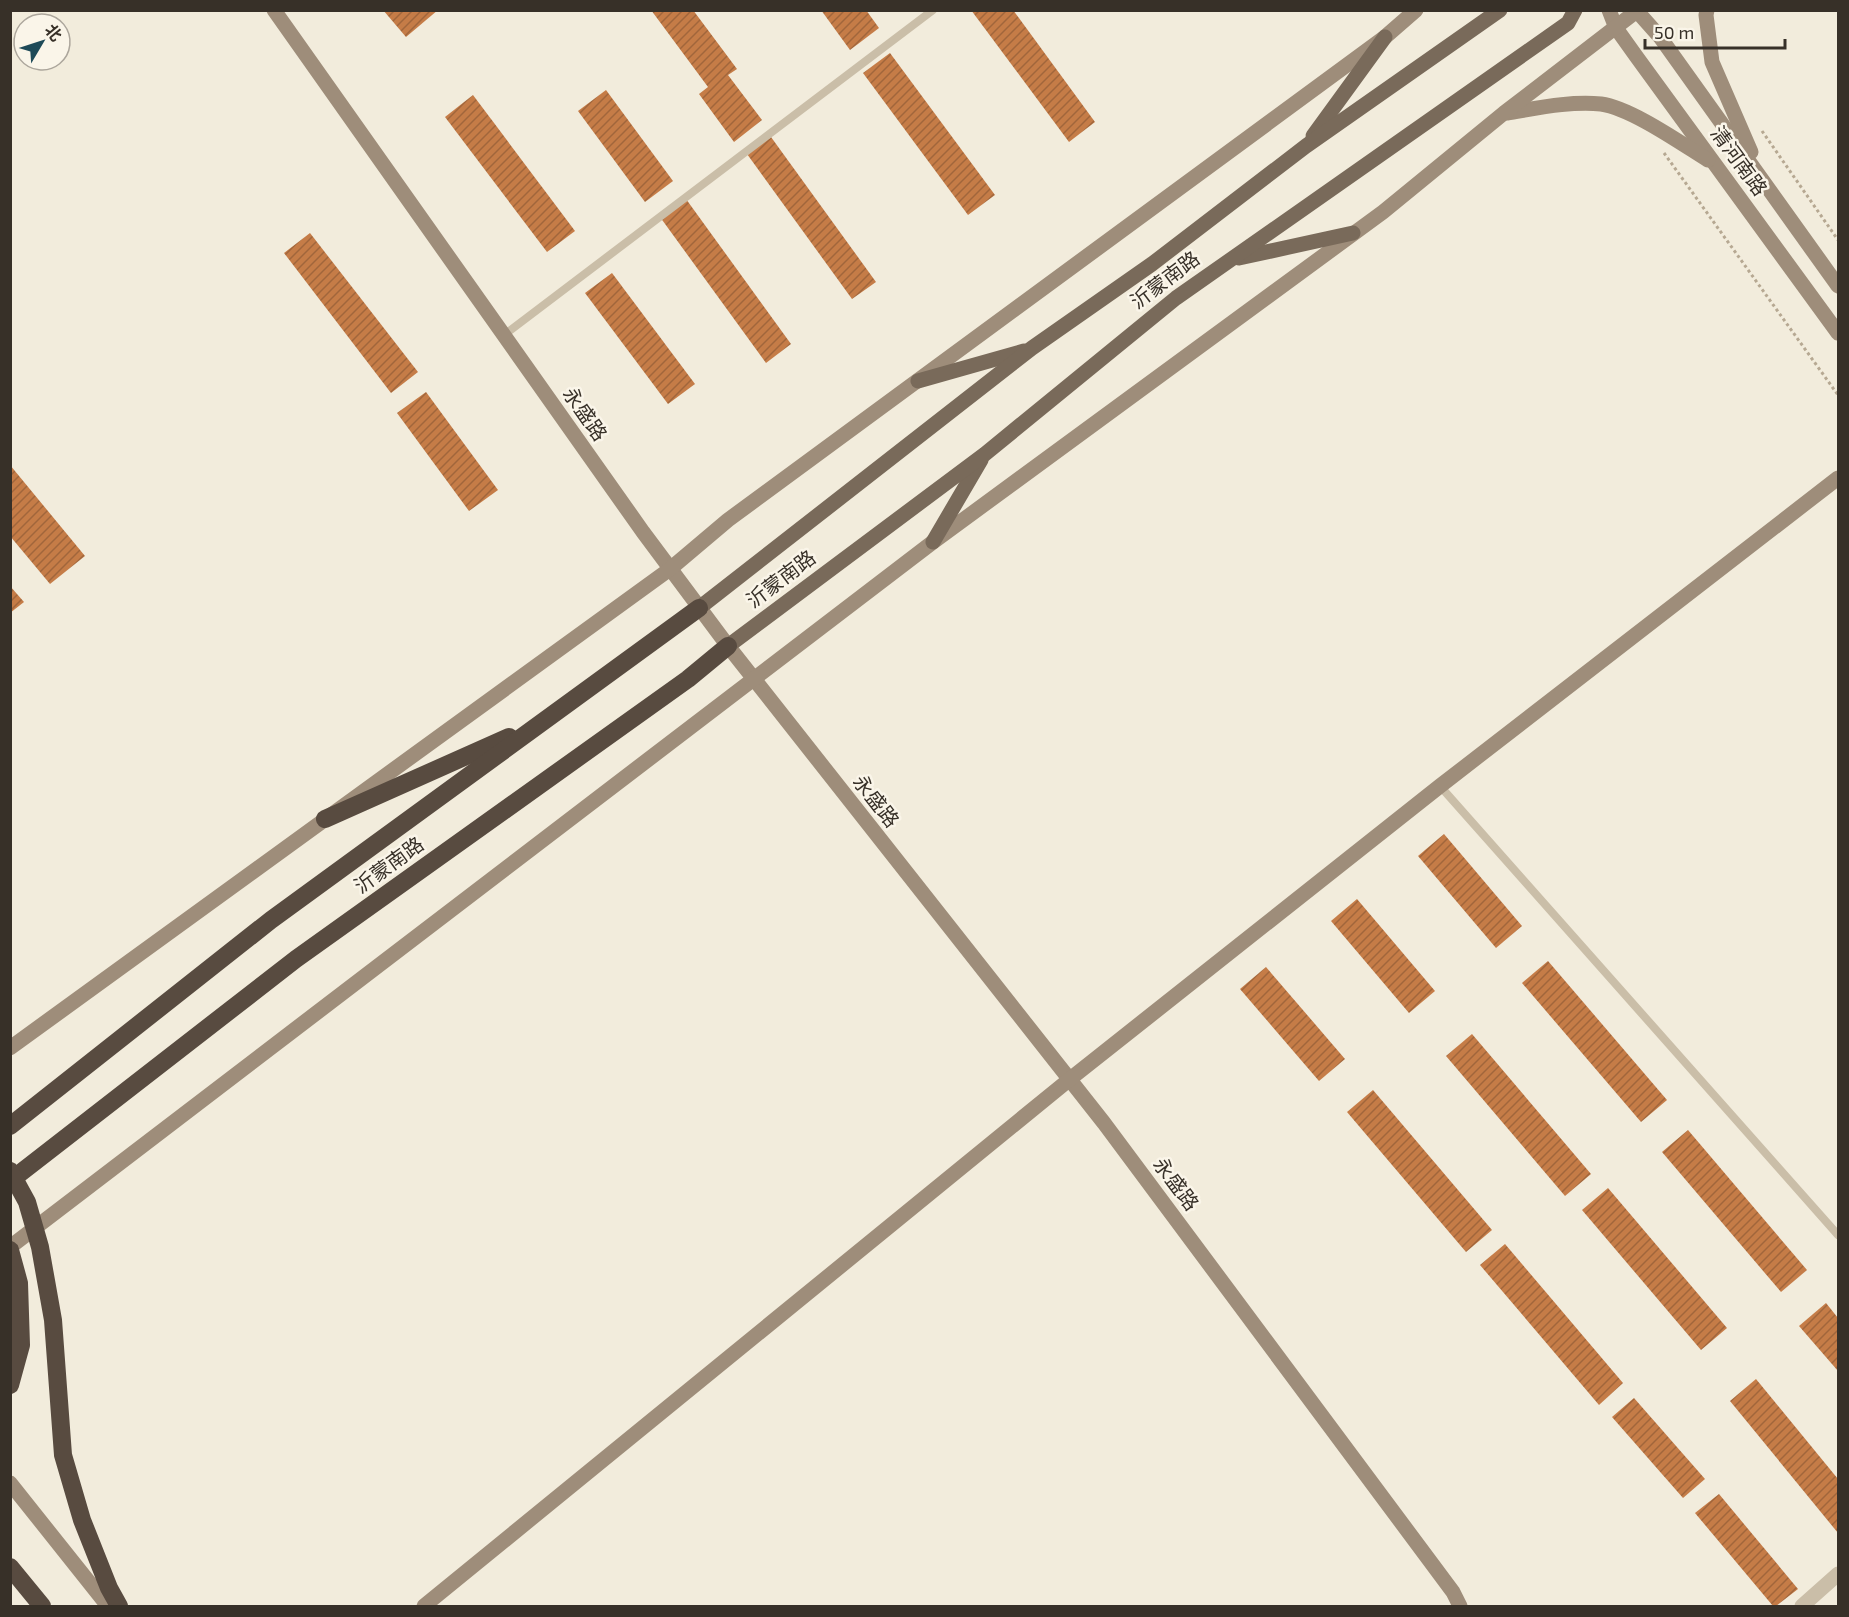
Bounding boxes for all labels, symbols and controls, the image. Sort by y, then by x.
north arrow [12,12,72,72]
scale bar [1645,12,1784,50]
text: 北 [42,20,66,44]
text: 50 m [1654,21,1694,43]
street label: 清河南路 [1707,121,1773,200]
street label: 沂蒙南路 [1125,246,1204,313]
street label: 永盛路 [559,382,613,445]
street label: 沂蒙南路 [741,545,820,612]
street label: 永盛路 [849,769,905,831]
street label: 沂蒙南路 [349,831,428,897]
street label: 永盛路 [1149,1152,1204,1215]

